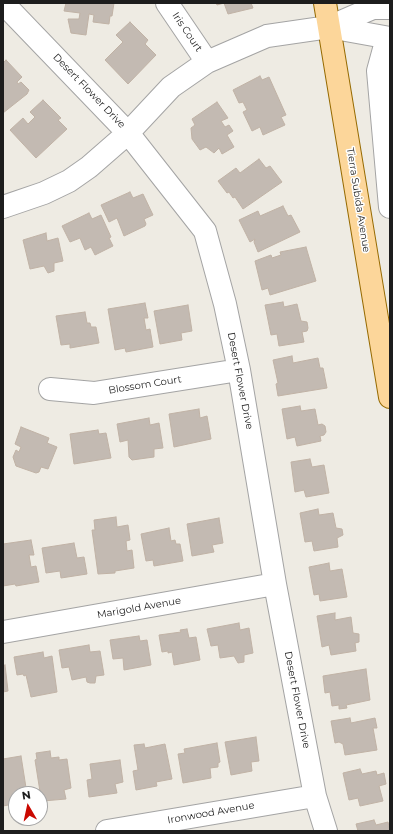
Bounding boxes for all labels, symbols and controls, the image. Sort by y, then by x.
street label: Iris Court [169,10,205,54]
street label: Desert Flower Drive [50,51,128,131]
street label: Tierra Subida Avenue [344,147,372,253]
street label: Desert Flower Drive [225,331,255,431]
street label: Blossom Court [108,373,182,397]
street label: Marigold Avenue [96,595,182,621]
street label: Desert Flower Drive [282,650,312,750]
north arrow [8,786,48,826]
text: N [21,788,32,803]
street label: Ironwood Avenue [167,799,255,827]

